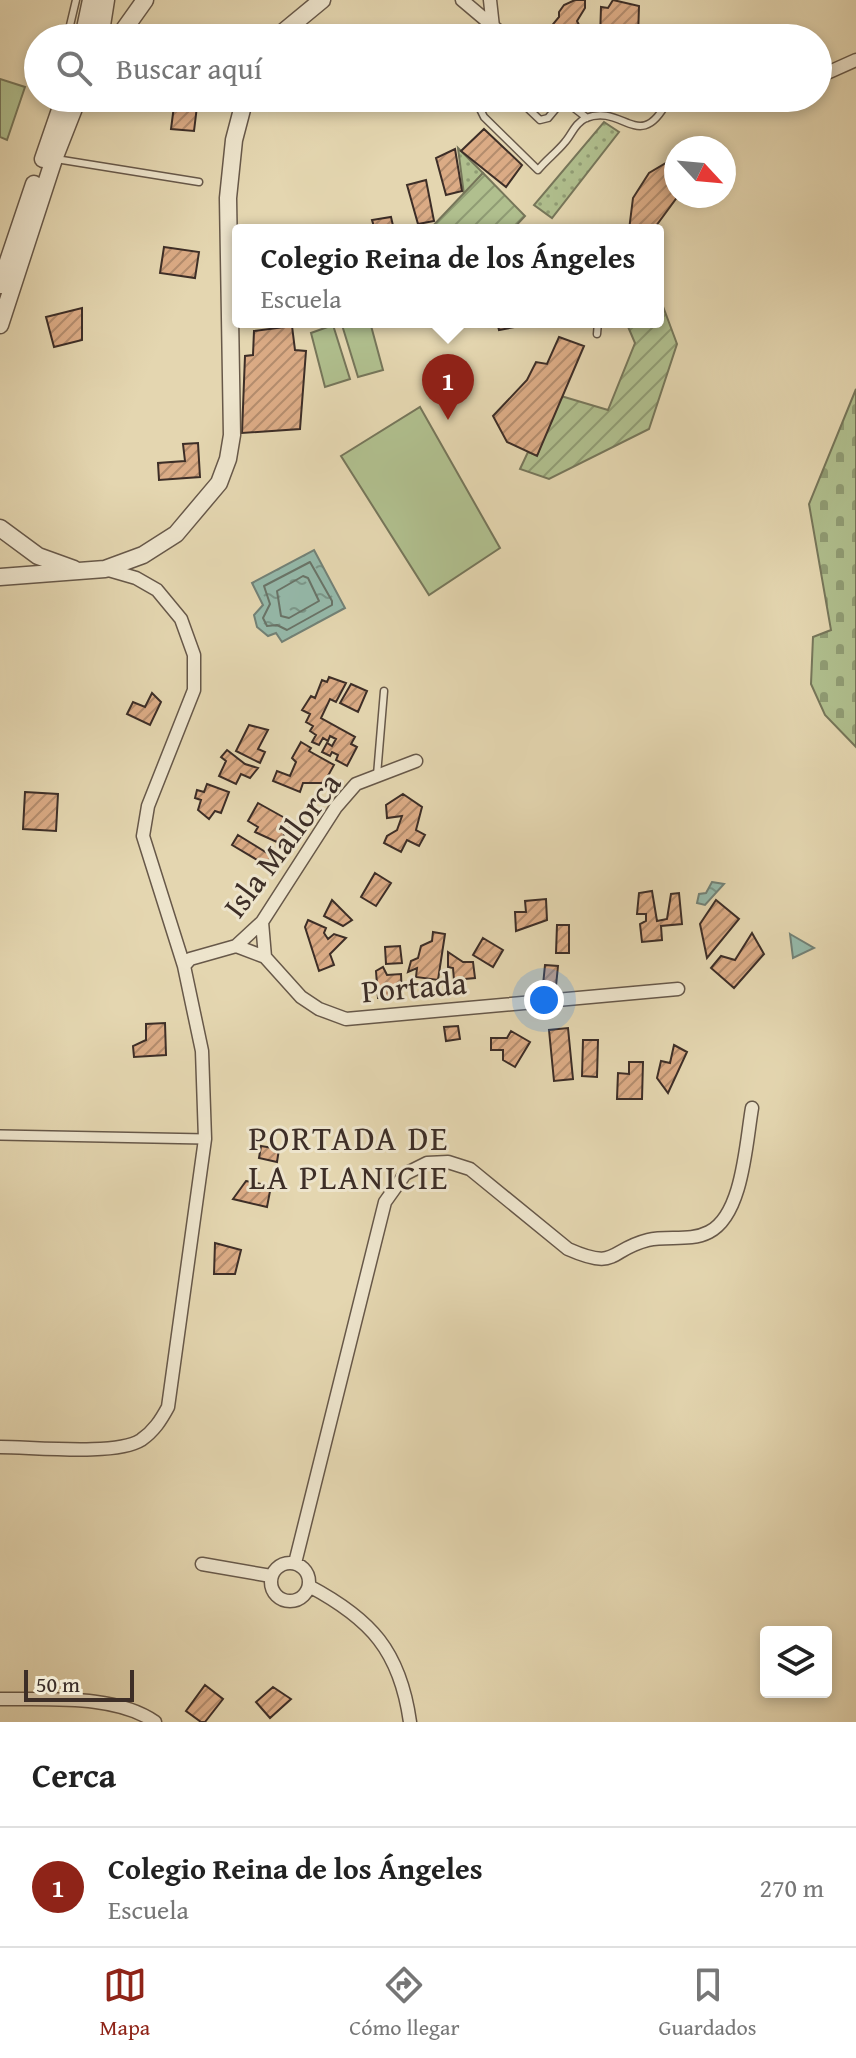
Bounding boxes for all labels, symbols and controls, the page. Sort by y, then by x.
search box [24,24,832,112]
icon: search [52,46,96,90]
text: Buscar aquí [116,46,262,90]
north arrow [664,136,736,208]
popup [232,224,664,328]
text: Colegio Reina de los Ángeles [261,235,635,279]
text: Escuela [261,279,342,318]
pin: 1 [422,354,474,420]
street label: Isla Mallorca [211,762,352,927]
street label: Portada [359,959,468,1015]
your location [524,980,564,1020]
district label: PORTADA DE LA PLANICIE [248,1113,450,1201]
map controls [760,1626,832,1698]
button: layers [760,1626,832,1698]
scale bar [24,1666,134,1702]
text: 50 m [36,1668,80,1700]
text: Cerca [32,1750,116,1799]
text: Colegio Reina de los Ángeles [108,1846,483,1890]
text: 1 [51,1868,65,1907]
text: 270 m [759,1868,824,1907]
text: Escuela [108,1890,189,1929]
tab: Mapa [100,1963,150,2043]
tab: Cómo llegar [349,1963,460,2043]
tab: Guardados [659,1963,756,2043]

